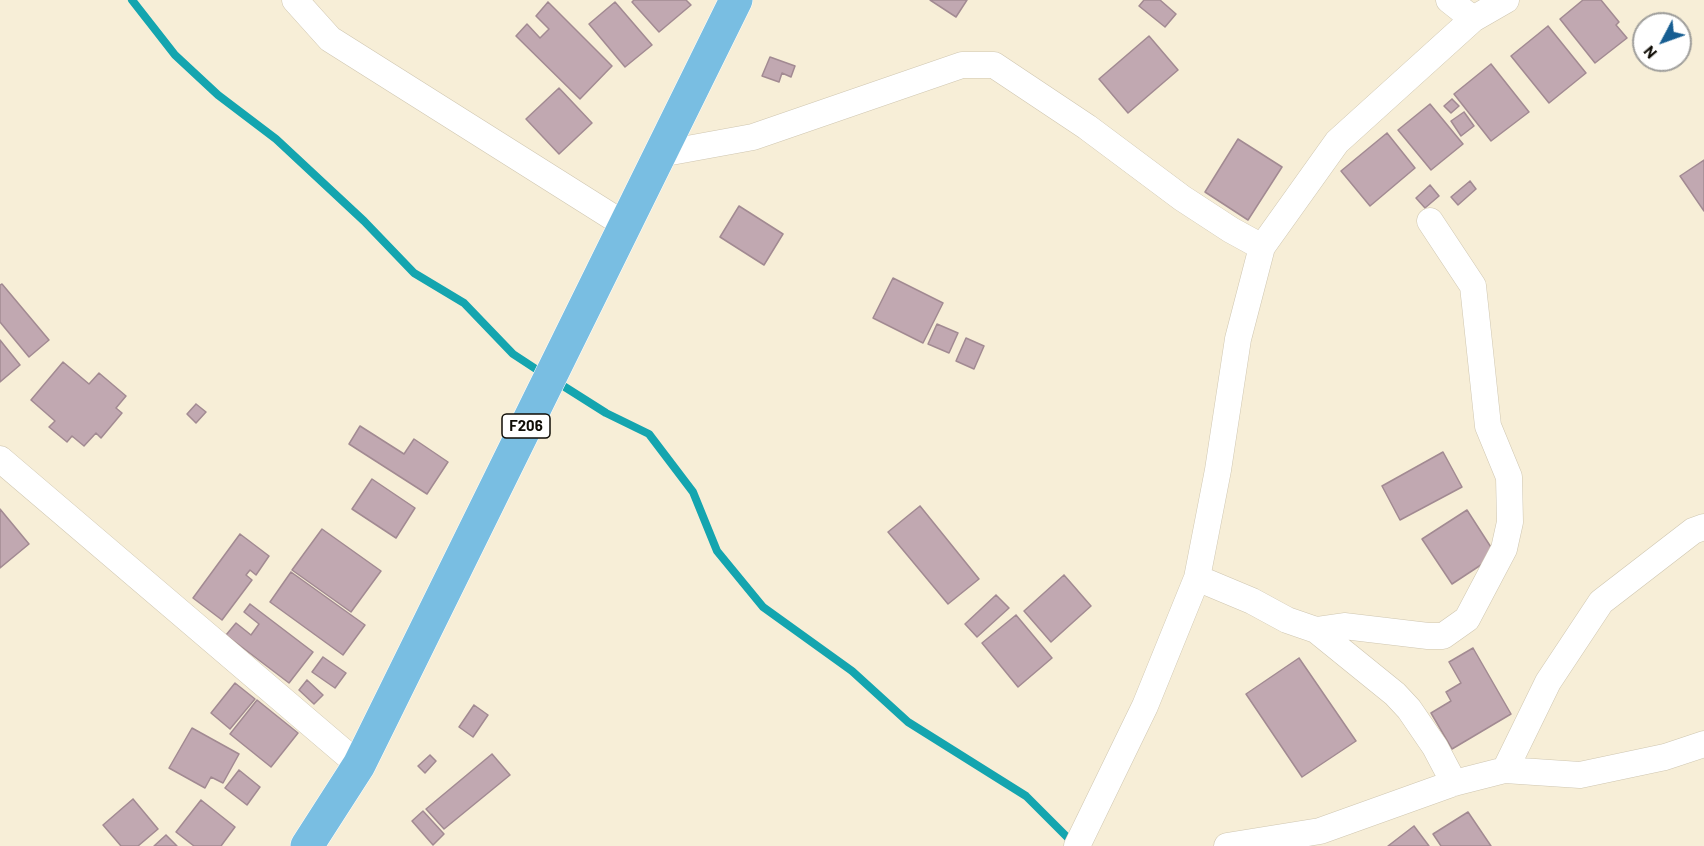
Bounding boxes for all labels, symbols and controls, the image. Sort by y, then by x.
north arrow [1632,12,1692,72]
text: N [1639,43,1660,63]
road number: F206 [502,414,550,438]

